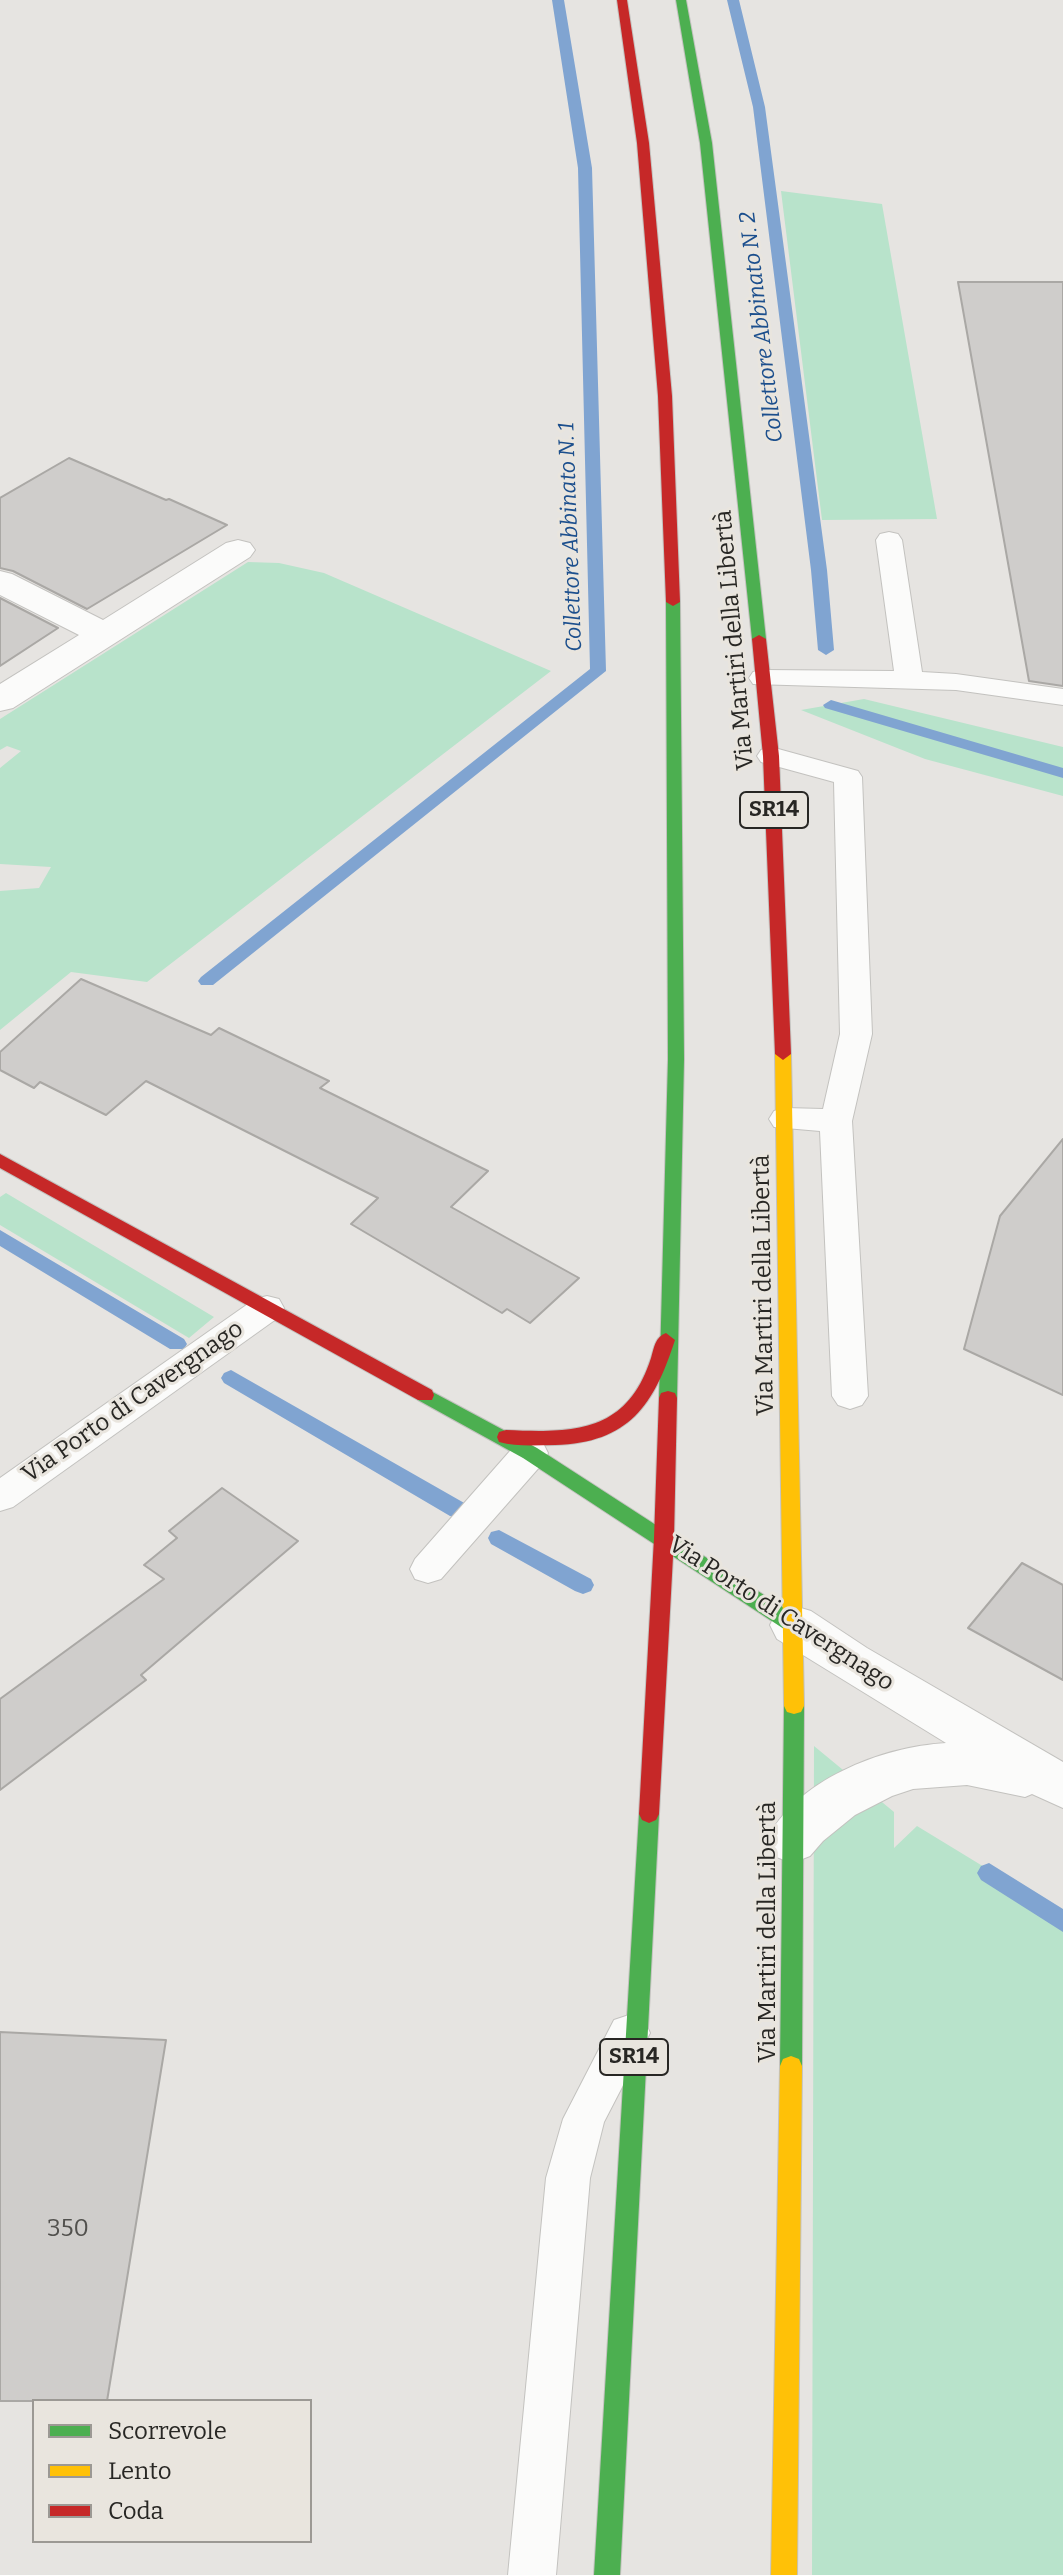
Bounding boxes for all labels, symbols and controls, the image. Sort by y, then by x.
water label: Collettore Abbinato N. 2 [735,210,789,444]
water label: Collettore Abbinato N. 1 [554,422,588,652]
street label: Via Martiri della Libertà [709,509,761,771]
road number: SR14 [740,792,808,828]
street label: Via Martiri della Libertà [747,1154,781,1416]
street label: Via Porto di Cavergnago [17,1315,249,1489]
street label: Via Porto di Cavergnago [663,1530,899,1698]
street label: Via Martiri della Libertà [754,1801,782,2063]
road number: SR14 [600,2039,668,2075]
house number: 350 [47,2215,89,2243]
legend [32,2399,312,2543]
text: Scorrevole [108,2417,227,2445]
text: Lento [108,2457,171,2485]
text: Coda [108,2497,164,2525]

